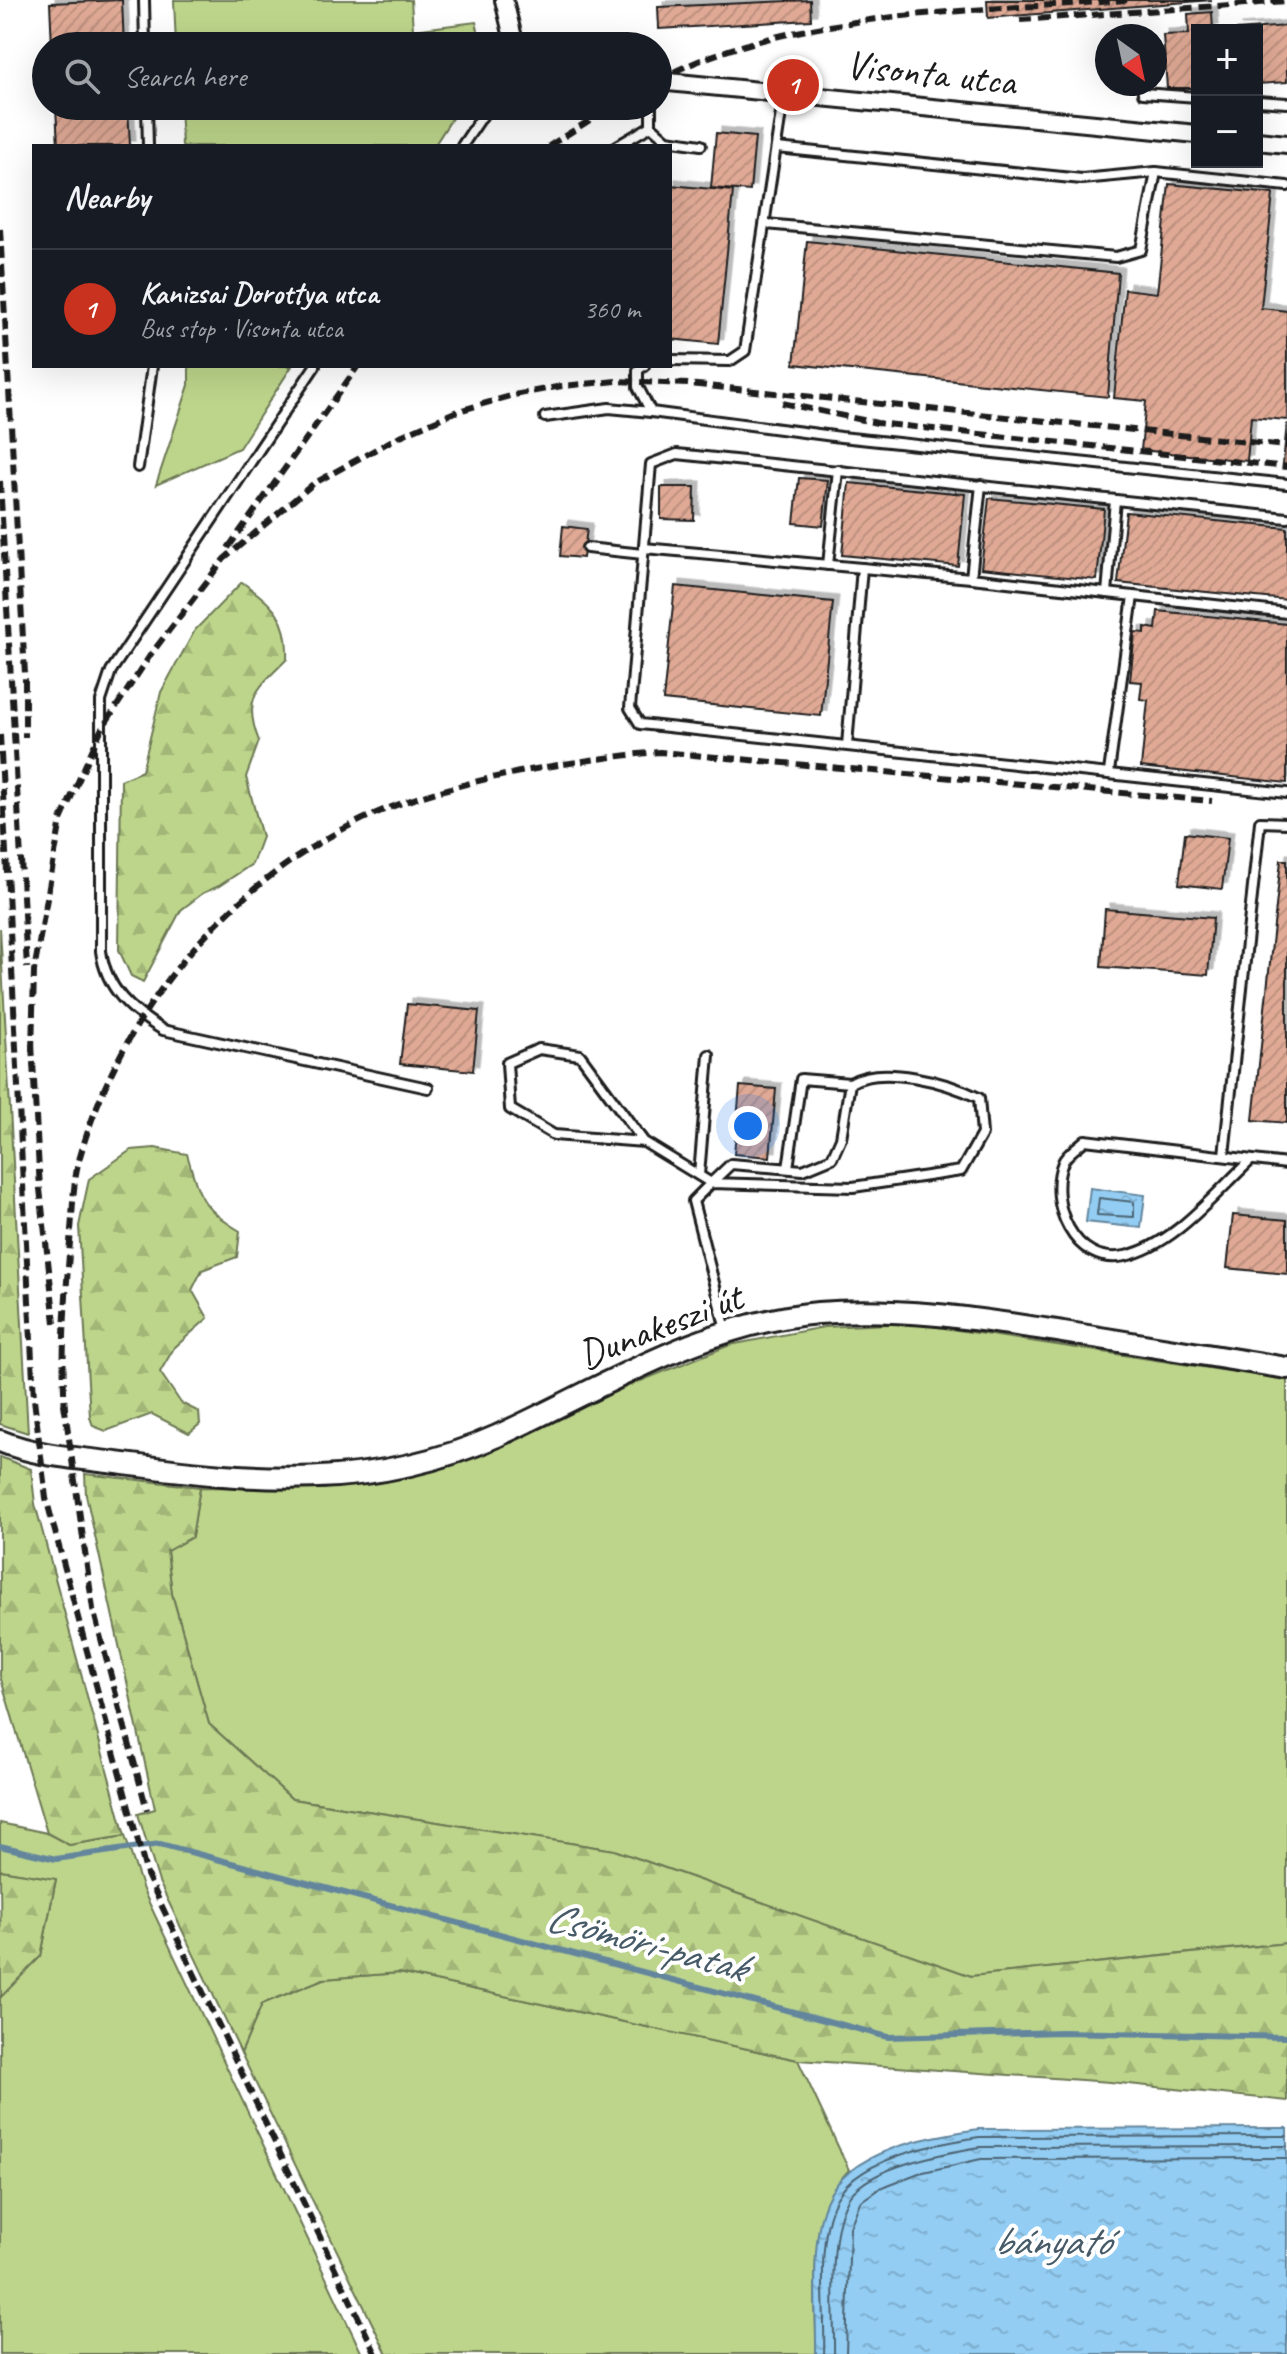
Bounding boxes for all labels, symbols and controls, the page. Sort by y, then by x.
north arrow [1095,24,1167,96]
map controls [1191,24,1263,168]
button: + [1191,24,1263,96]
search box [32,32,672,120]
street label: Visonta utca [844,39,1021,107]
icon: search [60,54,104,98]
pin: 1 [767,55,819,115]
text: Search here [124,57,246,95]
button: − [1191,96,1263,168]
text: Nearby [64,175,150,218]
text: Kanizsai Dorottya utca [140,274,378,312]
text: 1 [84,293,96,326]
text: 360 m [584,293,640,326]
text: Bus stop · Visonta utca [140,312,343,345]
your location [728,1106,768,1146]
street label: Dunakeszi út [571,1271,752,1380]
water label: Csömöri-patak [541,1890,759,1996]
water label: bányató [993,2215,1121,2268]

